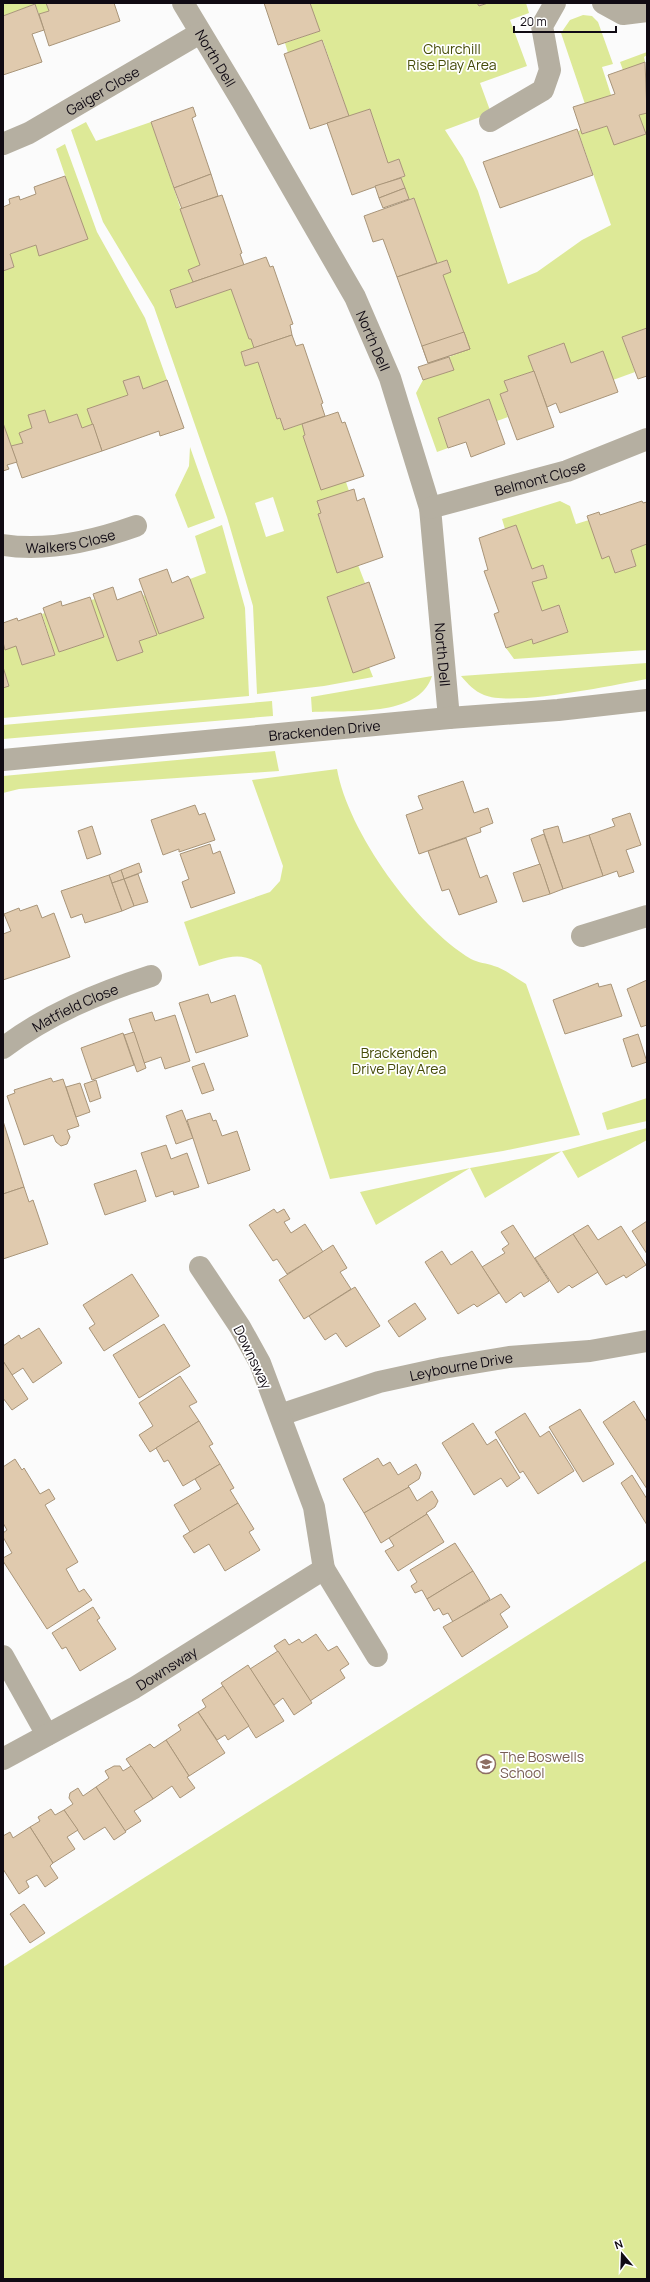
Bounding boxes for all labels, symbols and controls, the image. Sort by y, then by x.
scale bar [514,8,616,34]
text: 20 m [520,13,547,30]
street label: North Dell [191,26,241,90]
park label: Churchill Rise Play Area [407,39,497,74]
street label: Gaiger Close [62,61,143,119]
street label: North Dell [352,307,395,374]
street label: Belmont Close [492,455,588,500]
street label: Walkers Close [26,524,117,557]
street label: North Dell [431,622,456,687]
street label: Brackenden Drive [268,715,381,744]
street label: Matfield Close [28,979,121,1036]
park label: Brackenden Drive Play Area [352,1043,446,1078]
street label: Downsway [229,1322,277,1393]
street label: Leybourne Drive [408,1347,514,1385]
street label: Downsway [132,1641,201,1694]
place label: The Boswells School [500,1747,584,1782]
school or university icon: The Boswells School [475,1753,497,1775]
north arrow [602,2234,642,2274]
text: N [612,2236,625,2252]

